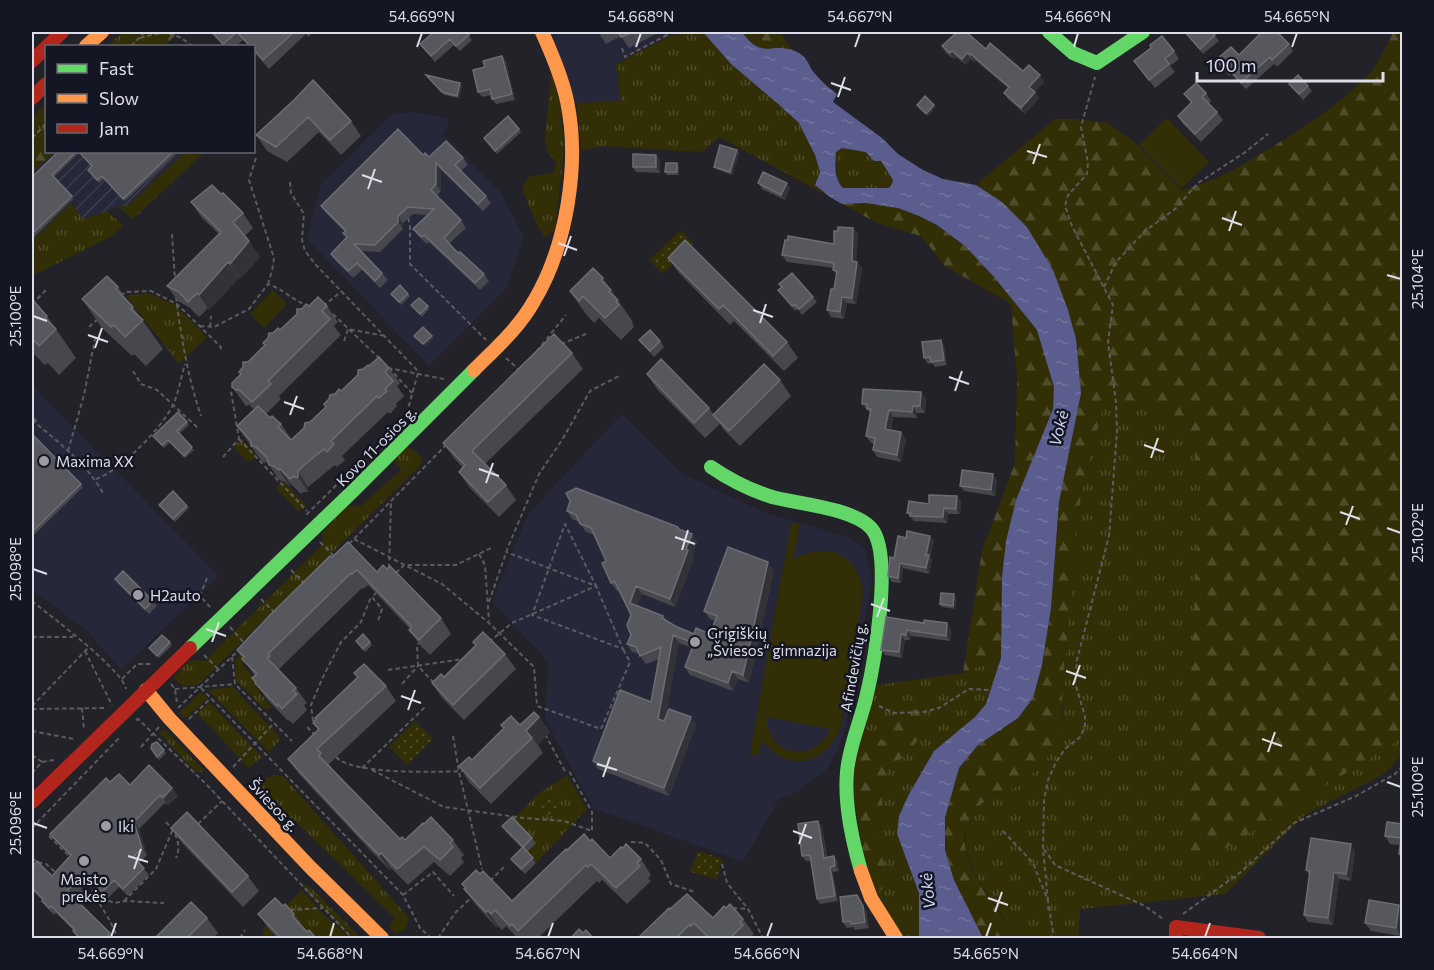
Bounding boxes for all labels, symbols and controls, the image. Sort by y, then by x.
text: 54.669°N [389,7,455,25]
text: 54.668°N [608,7,674,25]
text: 54.667°N [827,7,893,25]
text: 54.666°N [1045,7,1111,25]
text: 54.665°N [1264,7,1330,25]
legend [45,45,255,153]
scale bar [1197,45,1383,83]
text: 100 m [1206,54,1256,76]
text: Fast [99,57,134,79]
text: Slow [99,87,139,109]
text: Jam [99,117,129,139]
text: 25.104°E [1408,249,1426,309]
text: 25.100°E [6,285,24,346]
street label: Kovo 11-osios g. [332,402,420,490]
water label: Vokė [1044,408,1072,448]
place label: Maxima XX [56,452,134,470]
marker: Maxima XX [37,454,51,468]
text: 25.102°E [1408,503,1426,563]
text: 25.098°E [6,537,24,601]
place label: H2auto [150,586,201,604]
marker: H2auto [131,588,145,602]
street label: Afindevičių g. [836,621,870,713]
place label: Grigiškių „Šviesos“ gimnazija [707,624,837,659]
marker: Grigiškių „Šviesos“ gimnazija [688,635,702,649]
text: 25.100°E [1408,756,1426,817]
street label: Šviesos g. [245,774,303,835]
text: 25.096°E [6,791,24,855]
place label: Iki [118,817,134,835]
marker: Iki [99,819,113,833]
marker: Maisto prekės [77,854,91,868]
place label: Maisto prekės [60,870,108,905]
water label: Vokė [916,871,938,910]
text: 54.669°N [78,944,144,962]
text: 54.668°N [297,944,363,962]
text: 54.667°N [515,944,581,962]
text: 54.666°N [734,944,800,962]
text: 54.665°N [953,944,1019,962]
text: 54.664°N [1172,944,1238,962]

